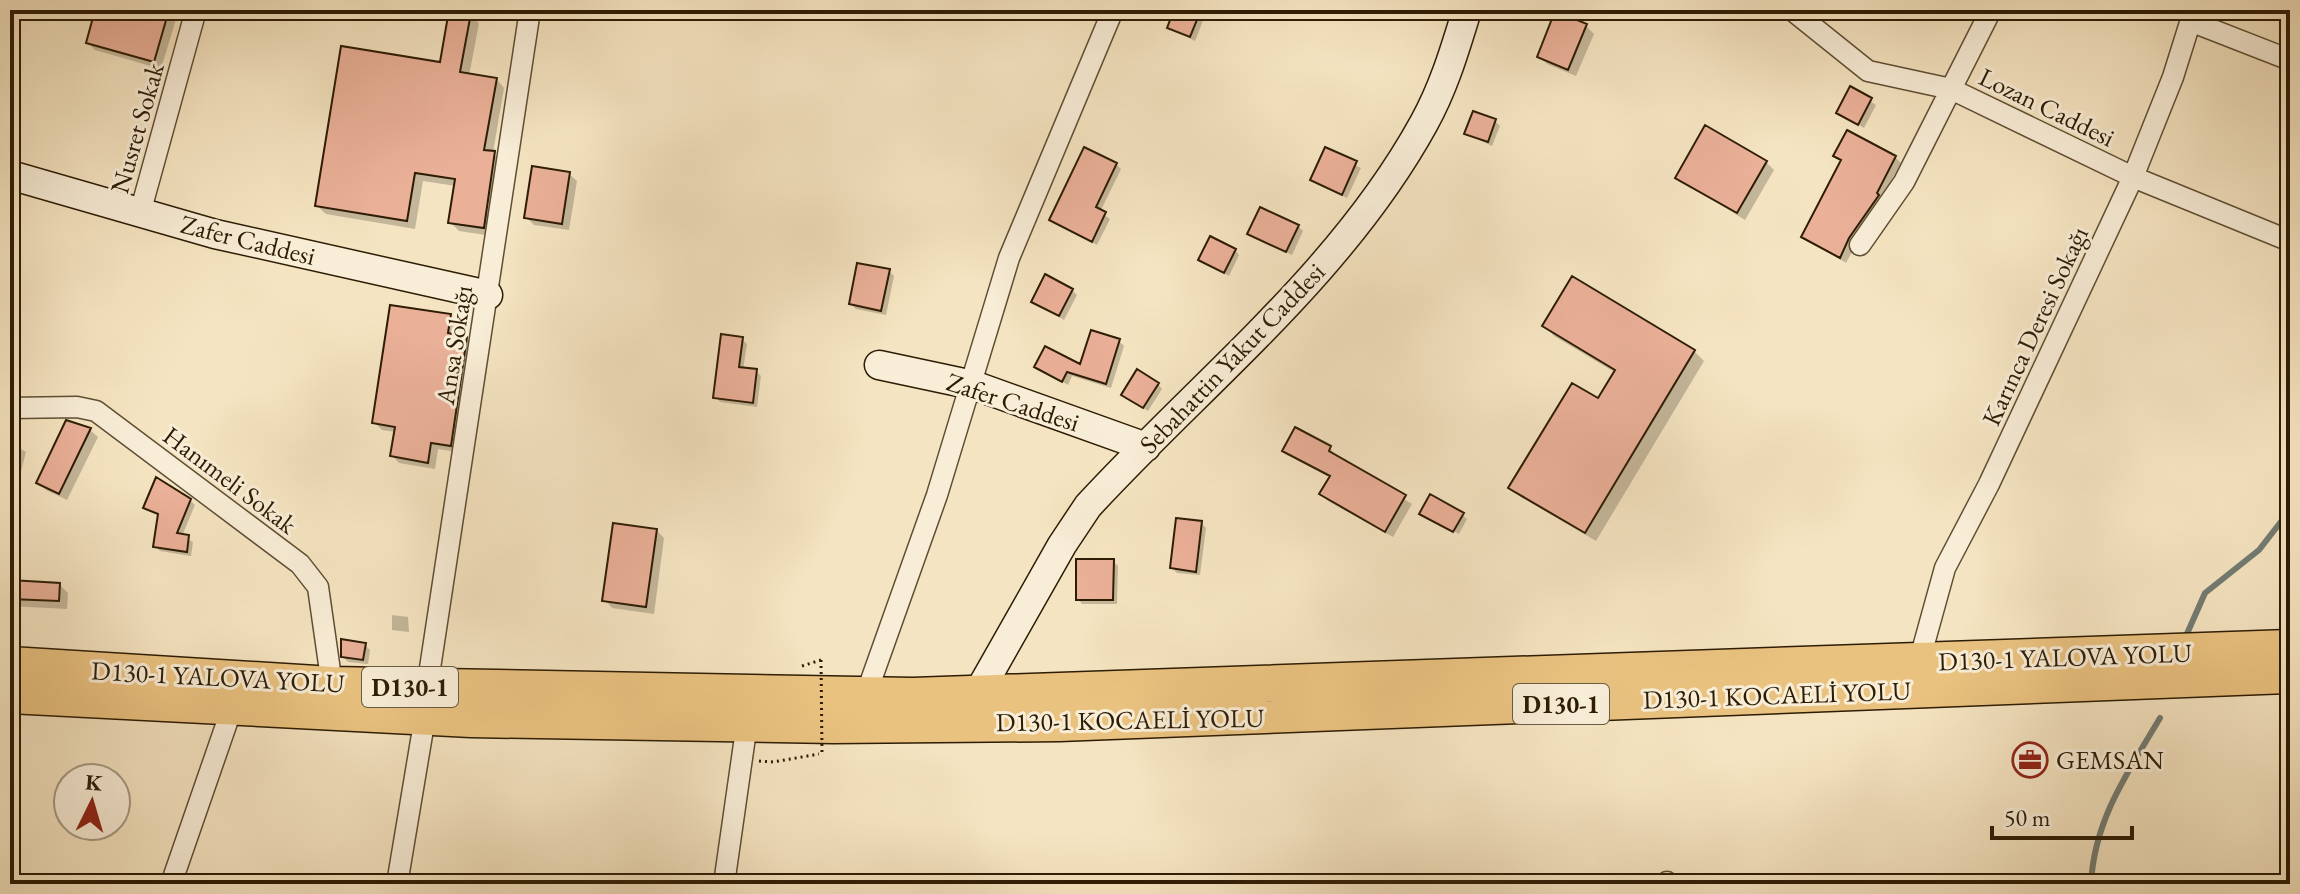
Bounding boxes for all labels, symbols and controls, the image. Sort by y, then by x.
street label: Nusret Sokak [102,58,172,197]
street label: Lozan Caddesi [1974,60,2120,154]
street label: Zafer Caddesi [177,207,319,273]
street label: Karınca Deresi Sokağı [1974,221,2096,431]
street label: Sebahattin Yakut Caddesi [1132,255,1332,461]
street label: Ansa Sokağı [428,283,480,408]
street label: Zafer Caddesi [942,365,1084,439]
street label: Hanımeli Sokak [156,419,304,542]
street label: D130-1 YALOVA YOLU [1938,636,2192,678]
street label: D130-1 YALOVA YOLU [90,653,346,701]
road number: D130-1 [362,667,458,707]
street label: D130-1 KOCAELİ YOLU [1642,673,1912,717]
road number: D130-1 [1513,684,1609,724]
street label: D130-1 KOCAELİ YOLU [995,701,1265,739]
office icon: GEMSAN [2011,741,2049,779]
place label: GEMSAN [2056,743,2164,777]
north arrow [52,762,132,842]
text: K [84,767,104,798]
scale bar [1992,790,2132,840]
text: 50 m [2004,802,2051,833]

